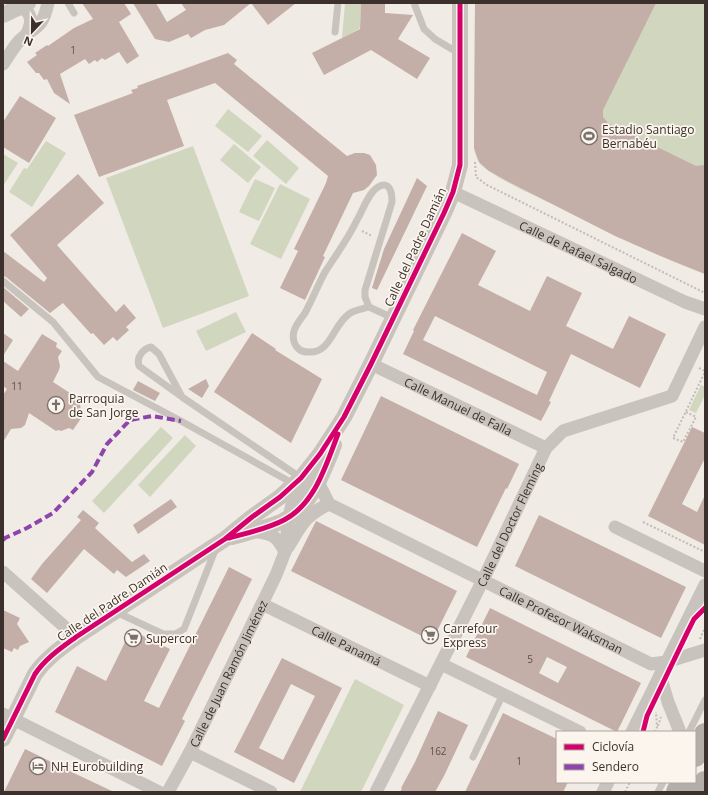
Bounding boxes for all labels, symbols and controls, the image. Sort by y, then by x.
north arrow [12,12,52,52]
text: N [21,33,35,50]
house number: 1 [70,43,76,57]
place label: Estadio Santiago Bernabéu [602,121,694,152]
sports icon: Estadio Santiago Bernabéu [579,126,599,146]
street label: Calle del Padre Damián [380,185,450,309]
street label: Calle de Rafael Salgado [517,216,641,287]
street label: Calle Manuel de Falla [402,373,515,439]
house number: 11 [11,379,23,393]
place label: Parroquia de San Jorge [69,390,139,421]
church icon: Parroquia de San Jorge [46,395,66,415]
street label: Calle del Doctor Fleming [473,459,547,589]
street label: Calle del Padre Damián [53,559,171,645]
street label: Calle Profesor Waksman [497,582,626,657]
street label: Calle de Juan Ramón Jiménez [185,597,271,750]
place label: Carrefour Express [443,620,497,651]
street label: Calle Panamá [309,621,384,670]
supermarket icon: Carrefour Express [420,625,440,645]
supermarket icon: Supercor [123,628,143,648]
place label: Supercor [146,630,197,647]
house number: 5 [527,652,533,666]
legend [556,731,696,783]
text: Ciclovía [592,738,634,755]
house number: 162 [429,744,447,758]
house number: 1 [516,754,522,768]
hotel icon: NH Eurobuilding [28,756,48,776]
place label: NH Eurobuilding [51,758,144,775]
text: Sendero [592,758,639,775]

